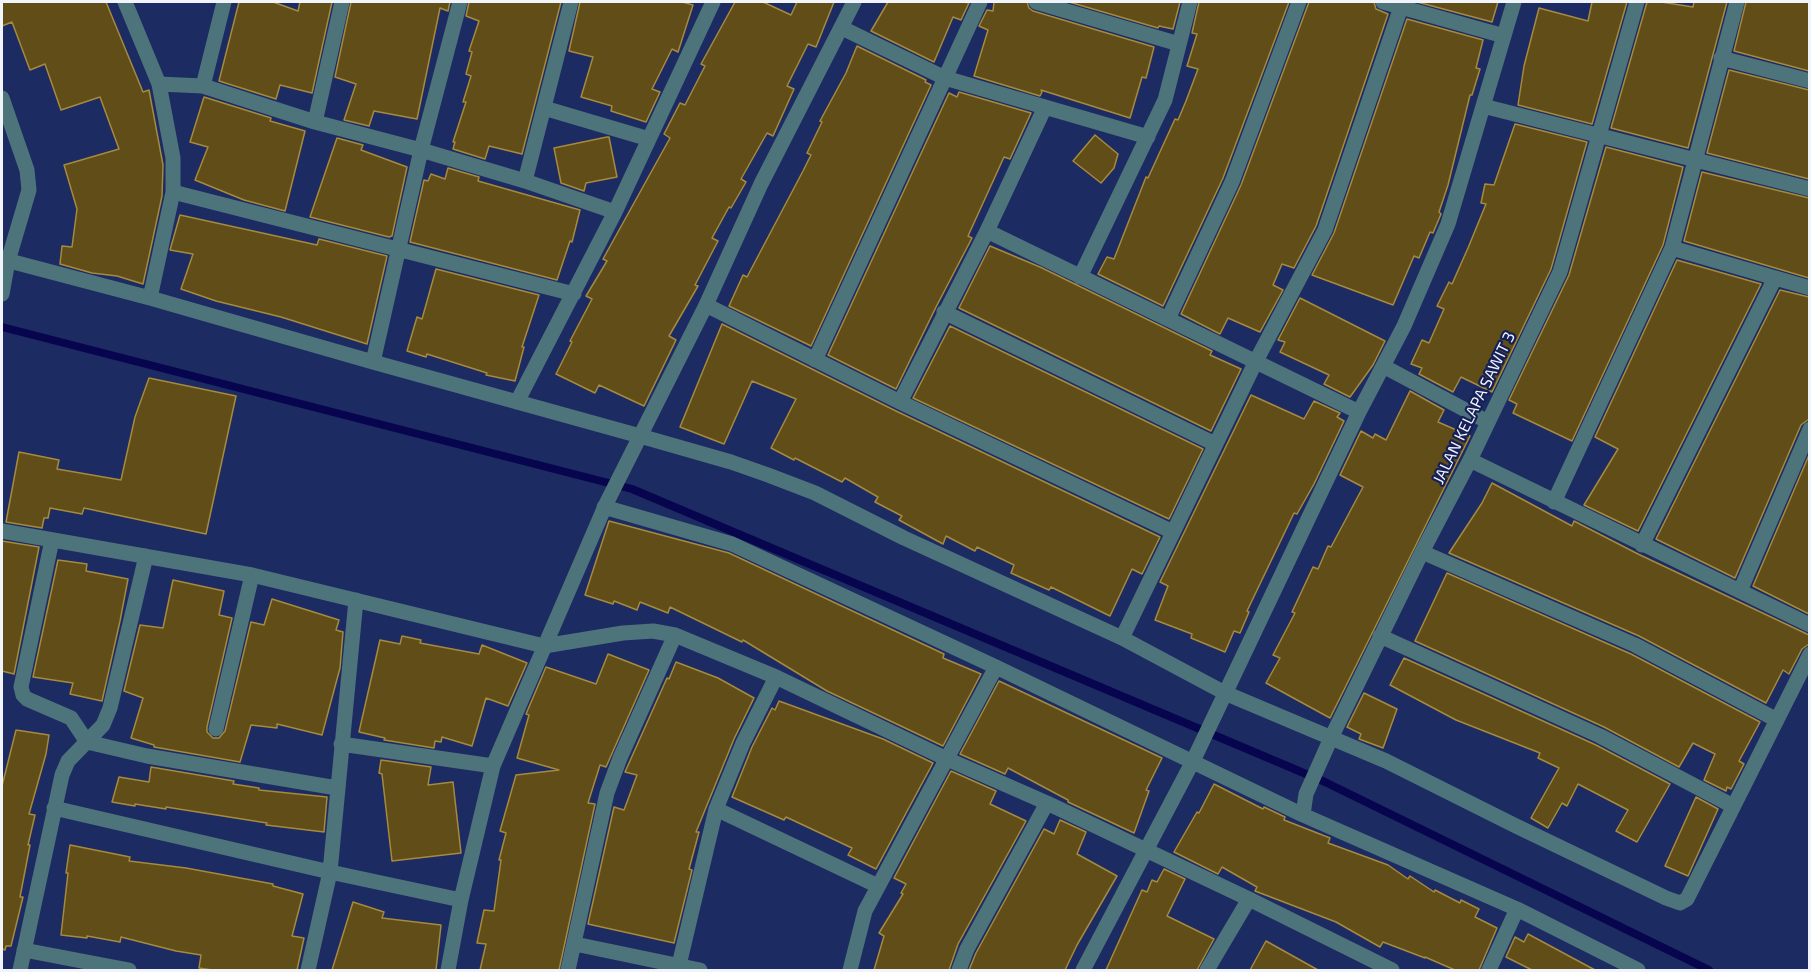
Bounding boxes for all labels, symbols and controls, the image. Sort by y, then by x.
street label: JALAN KELAPA SAWIT 3 [1429,329,1519,487]

